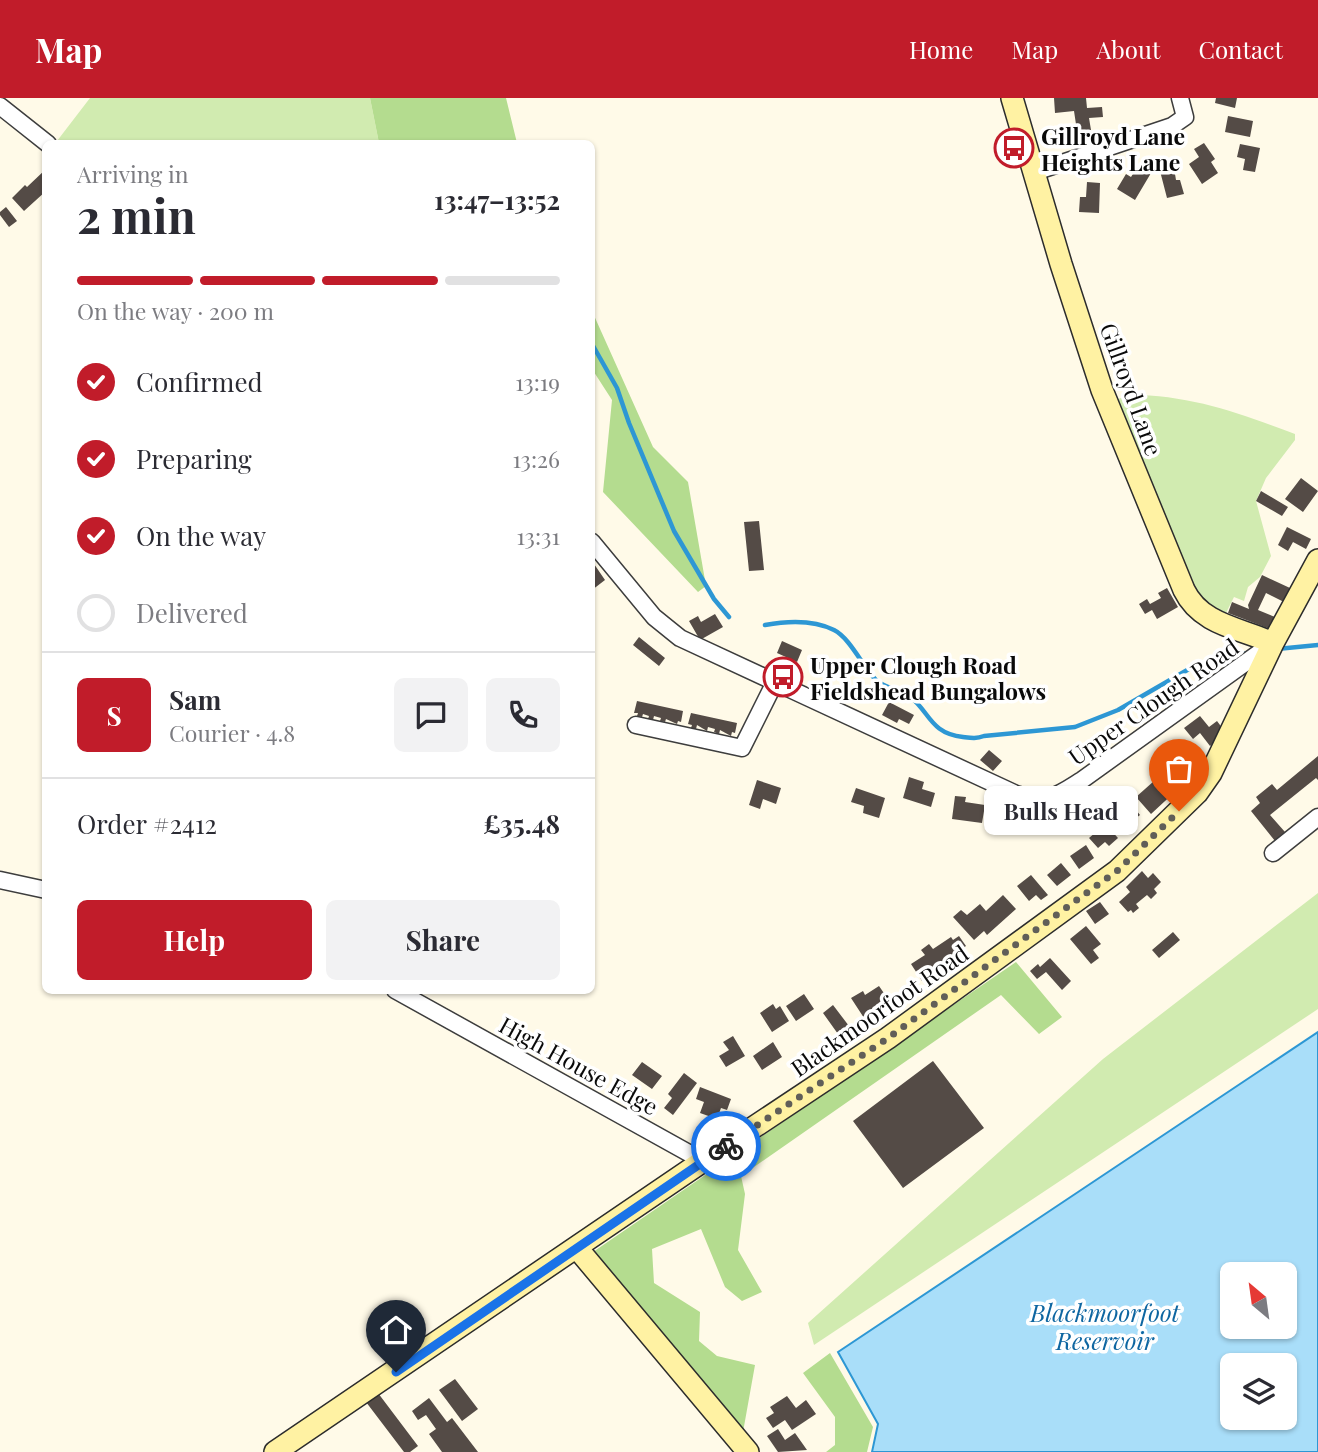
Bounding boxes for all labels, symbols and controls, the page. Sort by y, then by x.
text: Map [35,27,102,71]
text: Home [909,33,973,65]
text: Map [1011,33,1058,65]
text: About [1096,33,1160,65]
text: Contact [1198,33,1283,65]
place label: Gillroyd Lane Heights Lane [1041,120,1185,177]
bus stop icon: Gillroyd Lane Heights Lane [993,127,1035,169]
text: Arriving in [77,158,189,189]
text: 13:47–13:52 [434,182,560,217]
text: 2 min [77,184,196,246]
text: On the way · 200 m [77,295,274,326]
street label: Gillroyd Lane [1094,318,1170,460]
icon: check [77,363,115,401]
text: Confirmed [136,364,263,399]
text: 13:19 [515,366,560,397]
icon: check [77,440,115,478]
text: Preparing [136,441,252,476]
text: 13:26 [512,443,560,474]
icon: check [77,517,115,555]
text: On the way [136,518,266,553]
text: 13:31 [517,520,560,551]
text: Delivered [136,595,248,630]
street label: Upper Clough Road [1062,631,1244,771]
place label: Upper Clough Road Fieldshead Bungalows [810,649,1046,706]
bus stop icon: Upper Clough Road Fieldshead Bungalows [762,656,804,698]
button: chat [394,678,468,752]
button: phone [486,678,560,752]
text: Sam [169,682,221,717]
text: S [106,698,122,733]
text: Courier · 4.8 [169,717,295,748]
pin [1149,739,1209,811]
icon: bag [1160,750,1198,788]
callout: Bulls Head [983,786,1137,836]
text: Bulls Head [1003,795,1119,826]
text: Order #2412 [77,806,217,841]
text: £35.48 [483,806,560,841]
button: Help [77,900,312,980]
button: Share [326,900,560,980]
street label: Blackmoorfoot Road [784,937,974,1083]
street label: High House Edge [494,1009,664,1121]
courier [691,1111,761,1181]
icon: bike [707,1127,745,1165]
north arrow [1220,1262,1297,1339]
map controls [1220,1262,1297,1430]
water label: Blackmoorfoot Reservoir [1029,1296,1181,1356]
pin [366,1300,426,1372]
icon: home [377,1311,415,1349]
button: layers [1220,1353,1297,1430]

